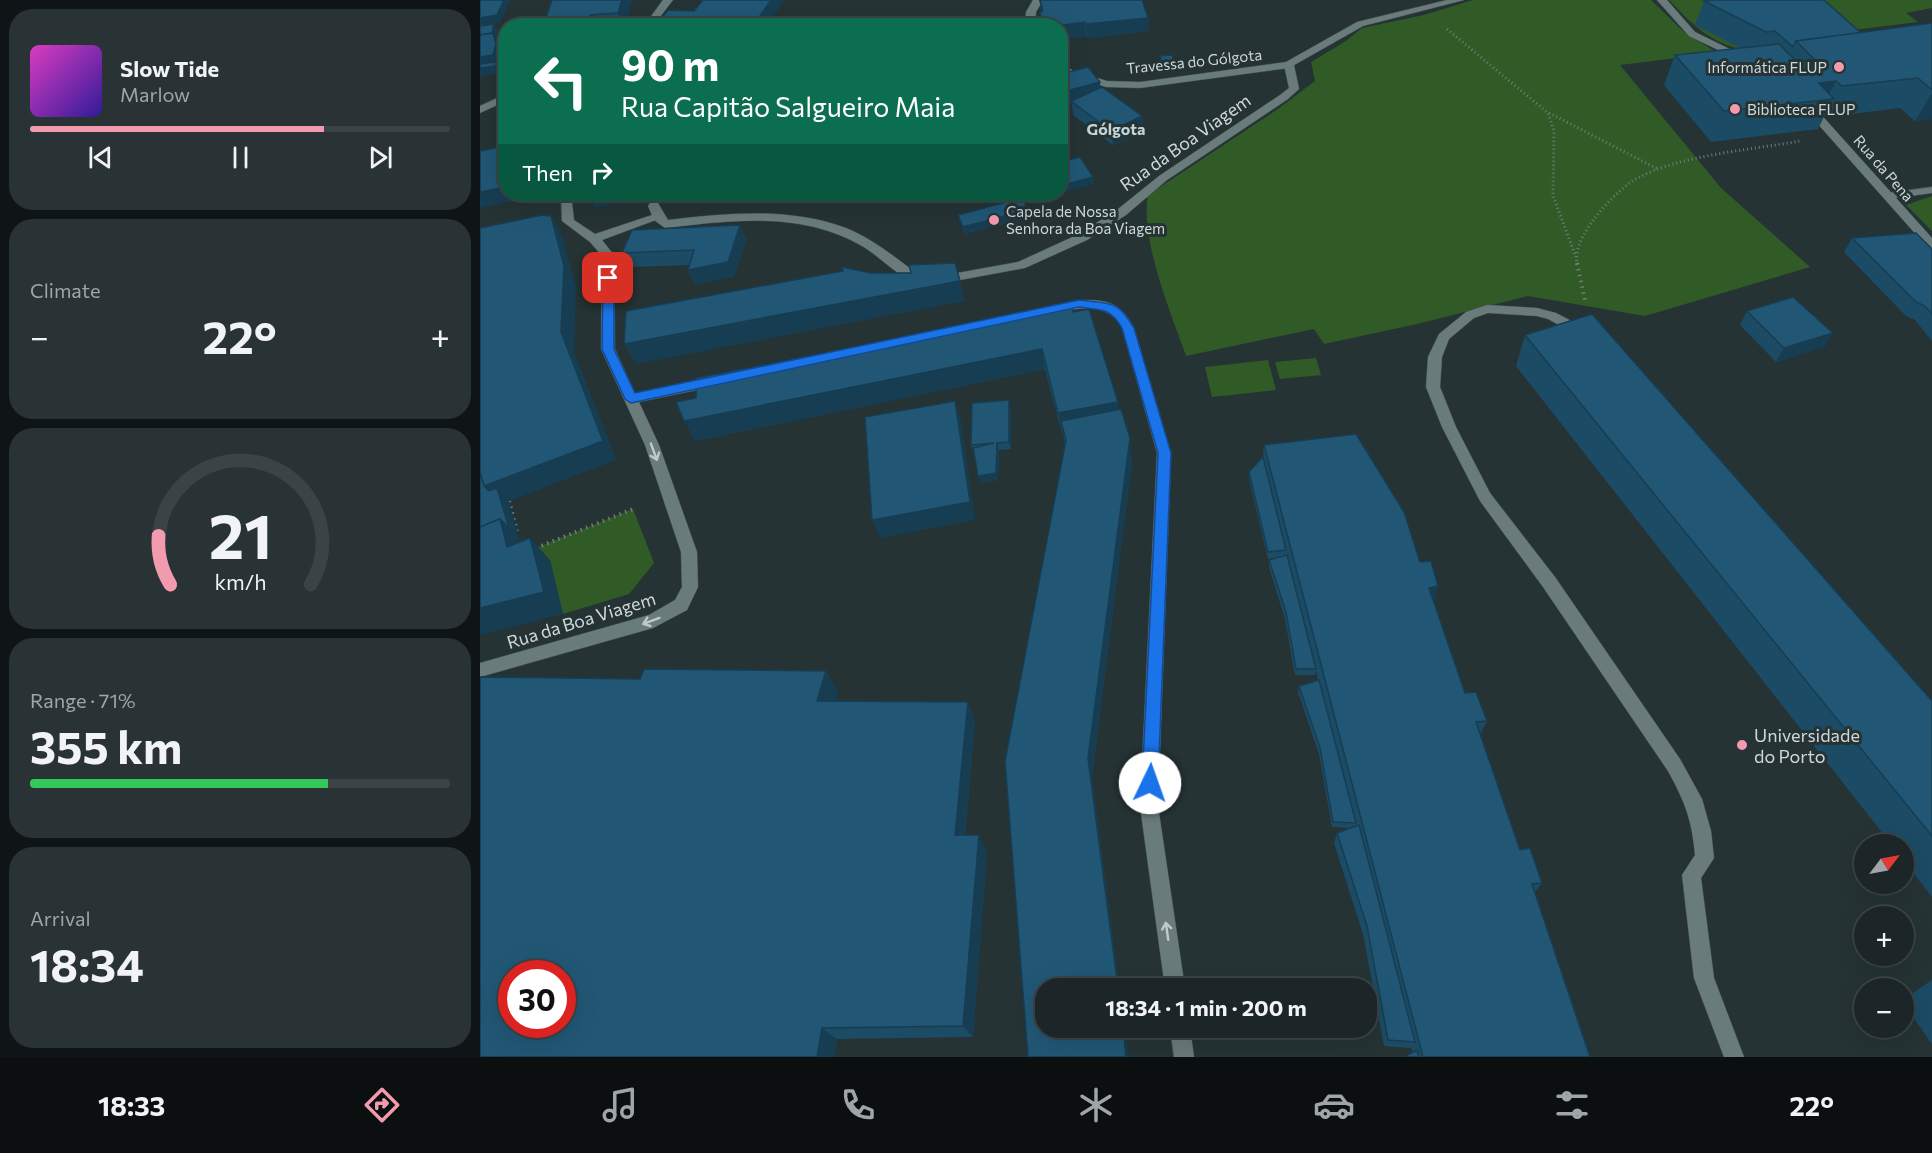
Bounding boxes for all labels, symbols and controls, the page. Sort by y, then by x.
text: 90 m [621,38,720,90]
icon: left [522,42,600,120]
street label: Travessa do Gólgota [1125,45,1263,77]
text: Slow Tide [120,55,219,82]
place label: Informática FLUP [1707,58,1827,76]
marker: Informática FLUP [1832,60,1846,74]
text: Marlow [120,82,190,106]
street label: Rua da Boa Viagem [1115,89,1255,195]
text: Rua Capitão Salgueiro Maia [621,90,955,123]
place label: Biblioteca FLUP [1747,100,1855,118]
marker: Biblioteca FLUP [1728,102,1742,116]
district label: Gólgota [1087,119,1145,138]
street label: Rua da Pena [1850,131,1918,205]
icon: previous [84,141,117,174]
icon: pause [224,141,257,174]
icon: next [364,141,397,174]
icon: right [585,156,618,189]
text: Then [522,159,573,186]
place label: Capela de Nossa Senhora da Boa Viagem [1006,202,1165,237]
marker: Capela de Nossa Senhora da Boa Viagem [987,213,1001,227]
pin [582,252,633,303]
icon: arrive [591,261,624,294]
text: Climate [30,278,100,302]
text: 22° [203,308,277,363]
text: − [30,315,49,356]
text: + [431,315,450,356]
one-way arrow [650,442,661,461]
text: 21 [208,497,272,573]
text: km/h [214,569,266,595]
street label: Rua da Boa Viagem [504,587,658,653]
one-way arrow [642,616,661,627]
text: Range · 71% [30,688,136,712]
text: 355 km [30,718,182,773]
place label: Universidade do Porto [1754,724,1860,767]
marker: Universidade do Porto [1735,738,1749,752]
position arrow [1118,751,1182,815]
north arrow [1854,834,1914,894]
map controls [1854,834,1914,1038]
text: Arrival [30,906,91,930]
button: + [1854,906,1914,966]
one-way arrow [1161,921,1172,941]
text: 18:34 [30,936,144,991]
speed limit sign: 30 [498,960,576,1038]
button: − [1854,978,1914,1038]
text: 18:34 · 1 min · 200 m [1105,994,1307,1021]
icon: directions [361,1084,403,1126]
icon: music [599,1084,641,1126]
icon: phone [837,1084,879,1126]
icon: climate [1075,1084,1117,1126]
icon: car [1313,1084,1355,1126]
icon: filters [1551,1084,1593,1126]
text: 18:33 [98,1089,165,1122]
text: 22° [1789,1089,1834,1122]

